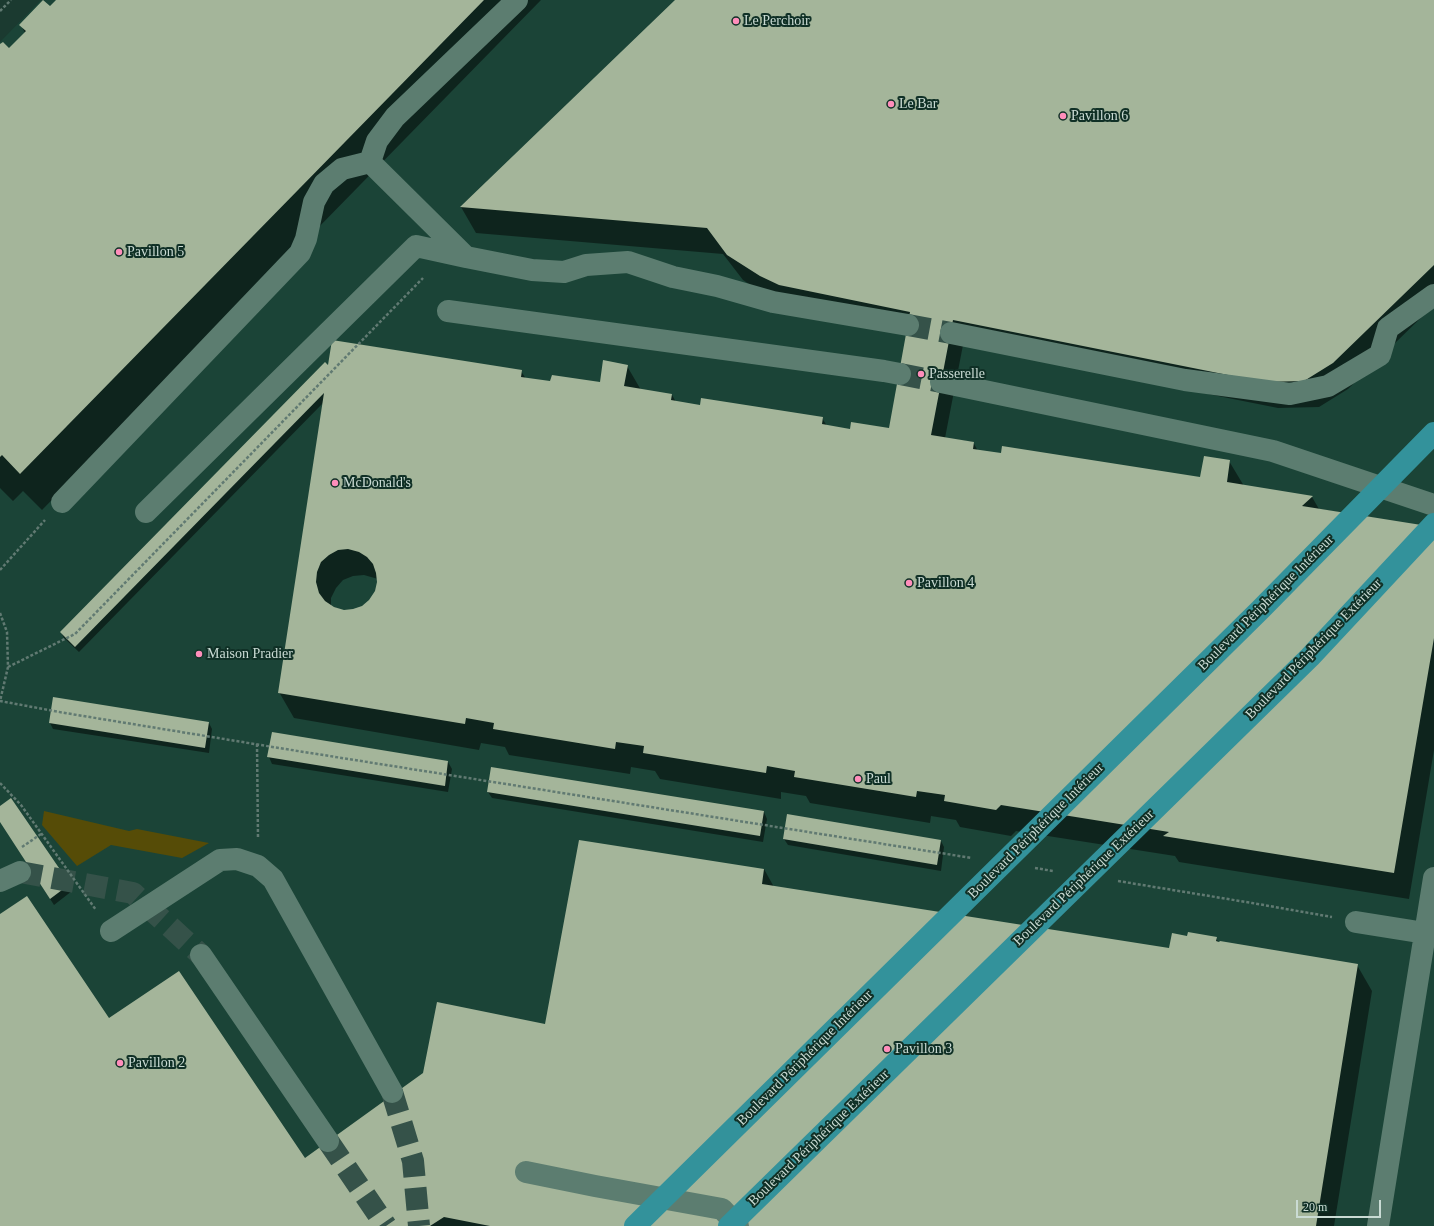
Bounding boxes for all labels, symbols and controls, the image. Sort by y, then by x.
place label: Le Perchoir [744,13,810,29]
marker: Le Perchoir [731,16,741,26]
place label: Le Bar [899,96,937,112]
marker: Le Bar [886,99,896,109]
place label: Pavillon 6 [1071,108,1128,124]
marker: Pavillon 6 [1058,111,1068,121]
place label: Pavillon 5 [127,244,184,260]
marker: Pavillon 5 [114,247,124,257]
place label: Passerelle [929,366,985,382]
marker: Passerelle [916,369,926,379]
place label: McDonald's [343,475,411,491]
marker: McDonald's [330,478,340,488]
street label: Boulevard Périphérique Intérieur [1195,532,1337,674]
place label: Pavillon 4 [917,575,974,591]
street label: Boulevard Périphérique Extérieur [1242,575,1386,723]
marker: Pavillon 4 [904,578,914,588]
place label: Maison Pradier [207,646,293,662]
marker: Maison Pradier [194,649,204,659]
street label: Boulevard Périphérique Intérieur [965,760,1107,902]
place label: Paul [866,771,891,787]
marker: Paul [853,774,863,784]
street label: Boulevard Périphérique Extérieur [1010,806,1158,950]
street label: Boulevard Périphérique Intérieur [734,987,876,1129]
place label: Pavillon 3 [895,1041,952,1057]
marker: Pavillon 3 [882,1044,892,1054]
place label: Pavillon 2 [128,1055,185,1071]
marker: Pavillon 2 [115,1058,125,1068]
street label: Boulevard Périphérique Extérieur [745,1066,893,1210]
scale bar [1298,1192,1383,1218]
text: 20 m [1303,1200,1327,1214]

